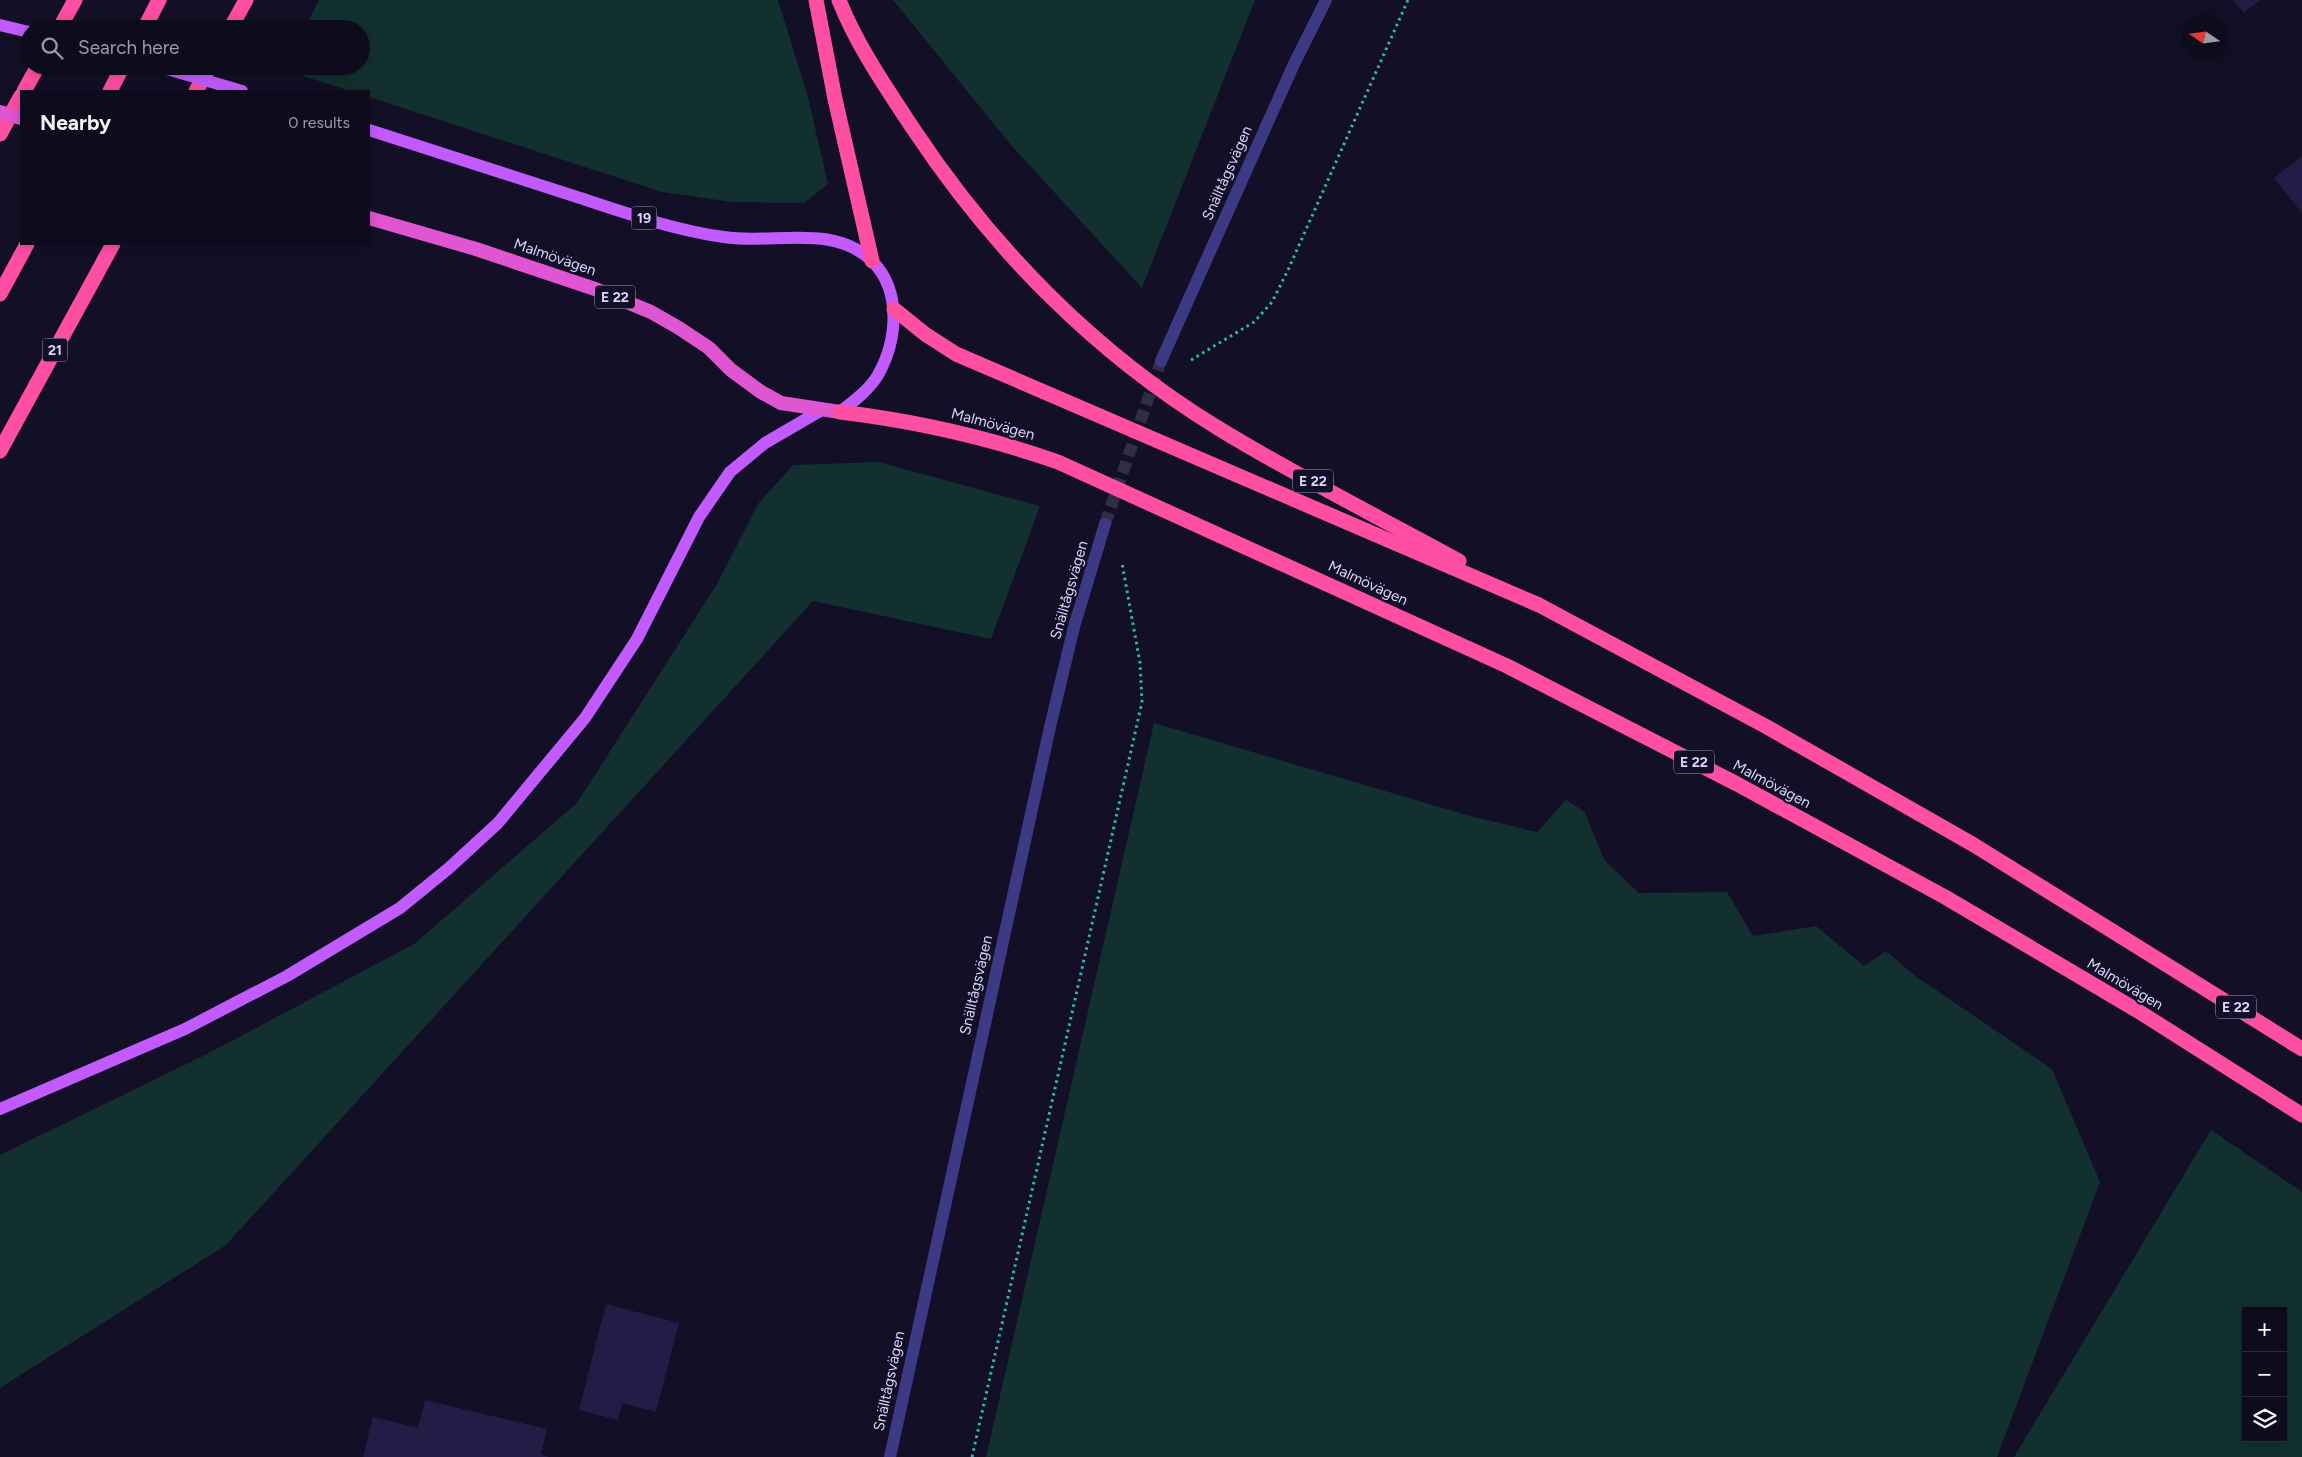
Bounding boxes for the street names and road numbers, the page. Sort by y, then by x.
street label: Snälltågsvägen [1198,123,1256,223]
road number: 19 [632,207,656,230]
street label: Malmövägen [512,235,598,279]
road number: E 22 [595,286,635,308]
road number: 21 [42,338,68,362]
street label: Malmövägen [949,404,1037,444]
road number: E 22 [1293,470,1333,492]
street label: Snälltågsvägen [1046,539,1092,641]
street label: Malmövägen [1325,557,1411,609]
road number: E 22 [1674,750,1714,774]
street label: Malmövägen [1730,756,1814,812]
street label: Snälltågsvägen [956,933,996,1037]
street label: Malmövägen [2084,954,2166,1014]
road number: E 22 [2216,996,2256,1019]
street label: Snälltågsvägen [870,1329,908,1433]

